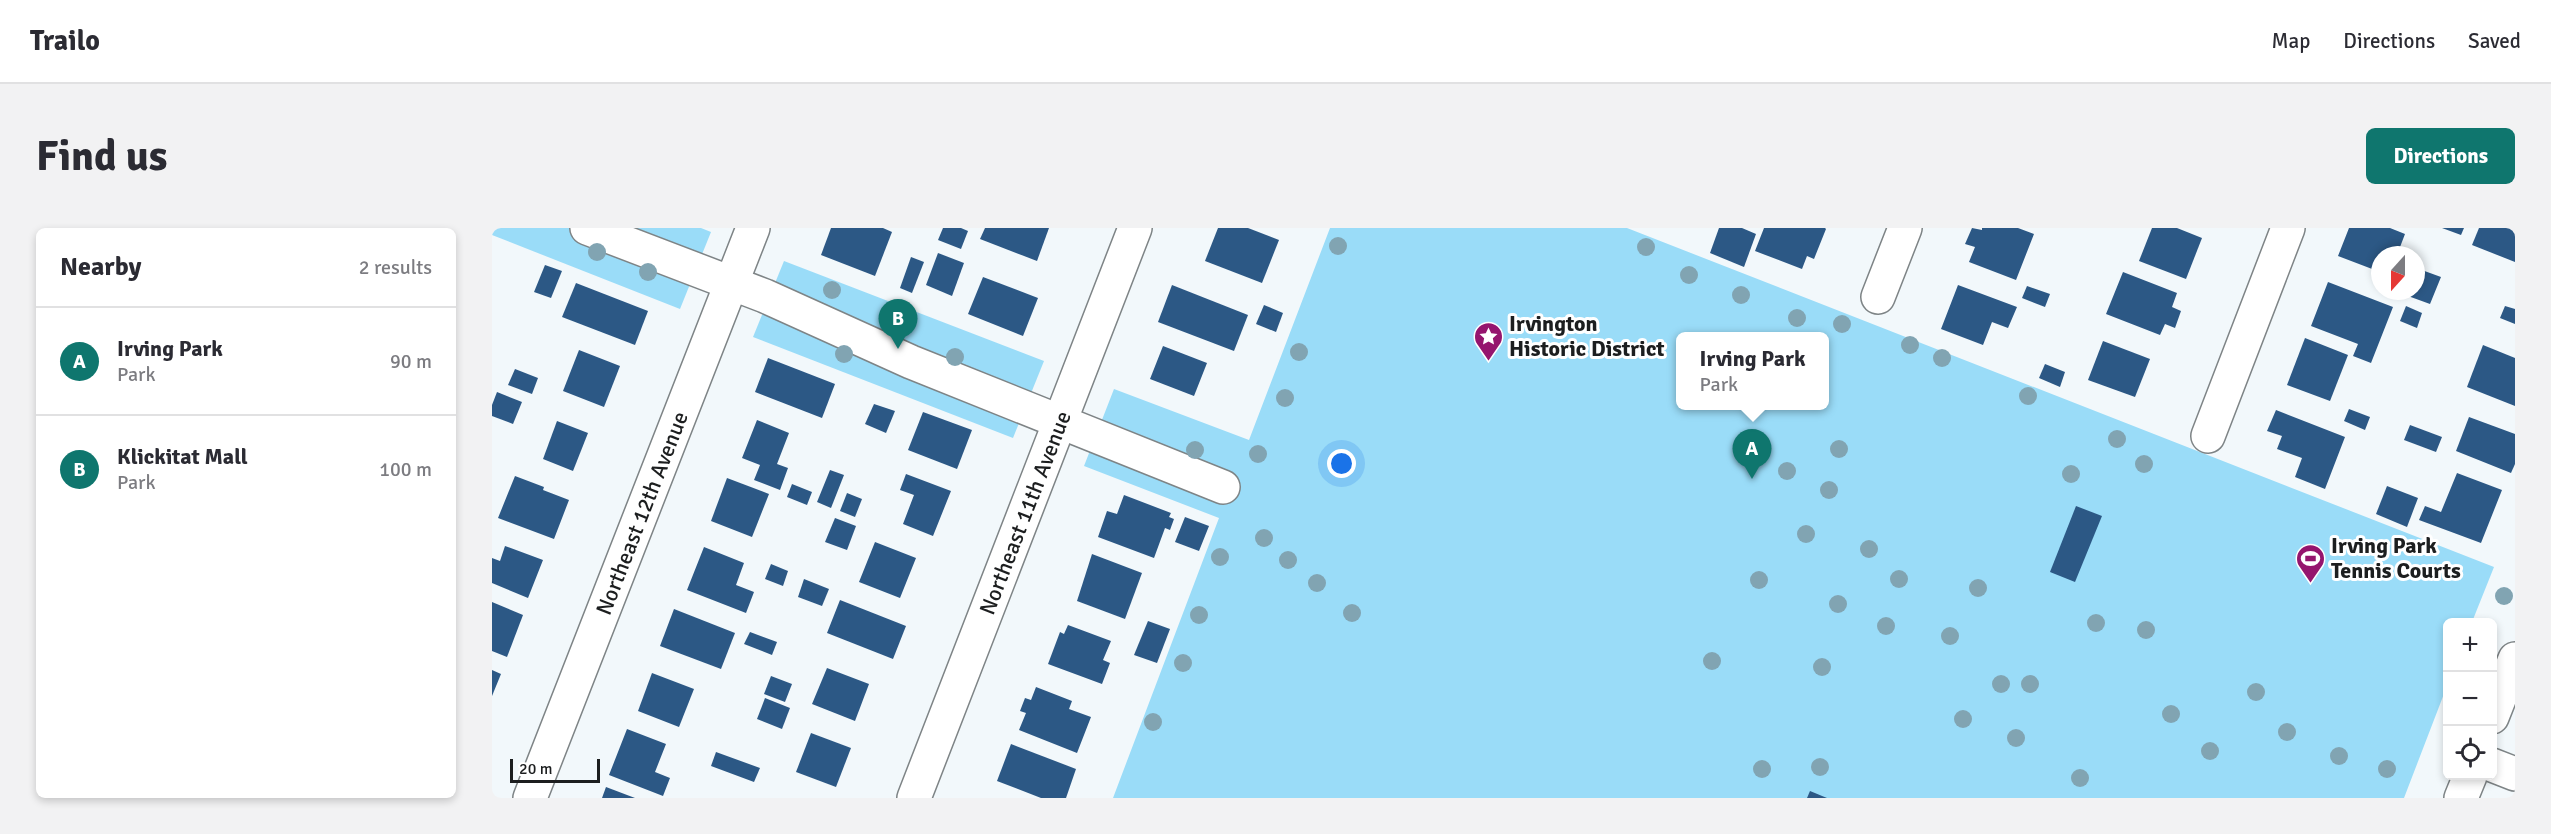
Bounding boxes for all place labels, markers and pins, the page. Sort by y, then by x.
pin: B [878,300,918,349]
place label: Irvington Historic District [1509,310,1665,362]
place icon: Irvington Historic District [1472,320,1504,362]
pin: A [1732,430,1772,479]
place label: Irving Park Tennis Courts [2331,532,2461,584]
sports icon: Irving Park Tennis Courts [2294,542,2326,584]

